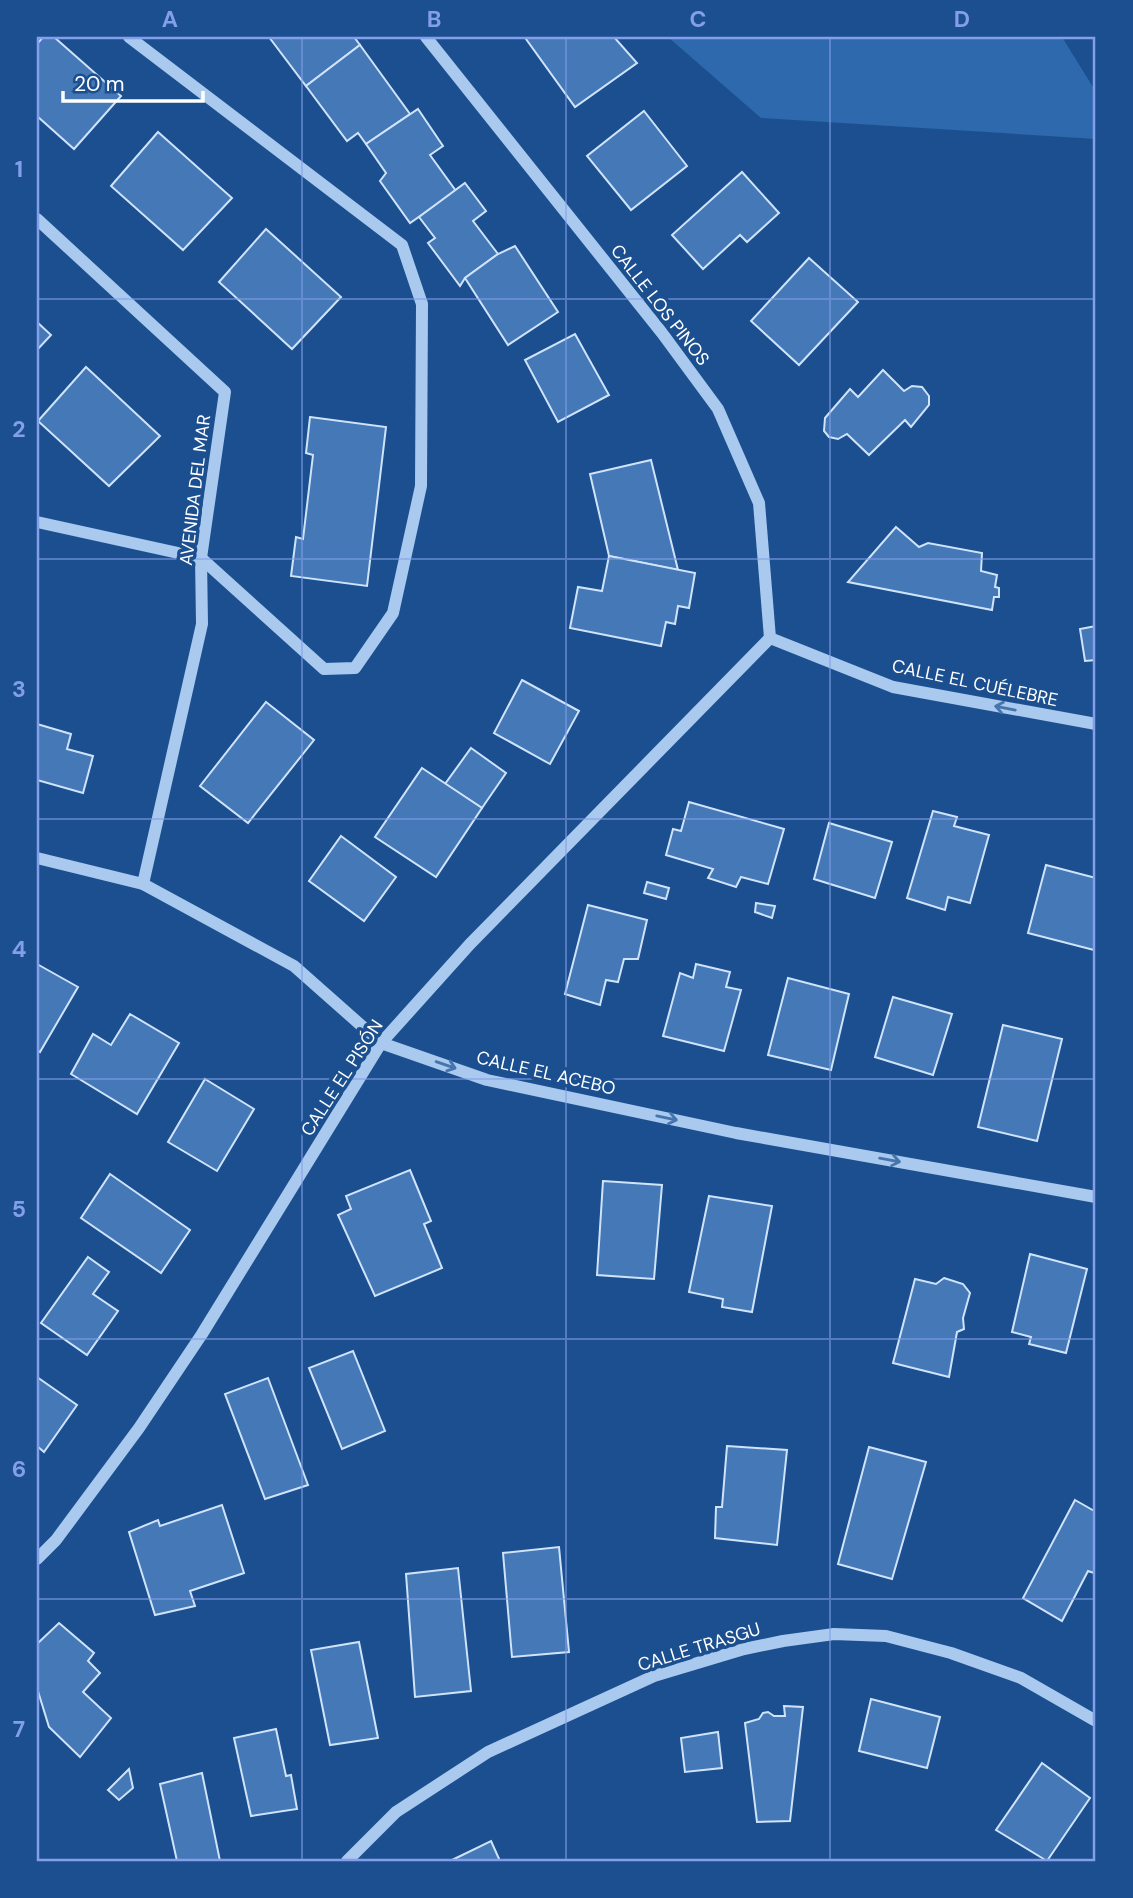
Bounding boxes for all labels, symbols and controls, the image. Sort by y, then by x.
text: A [162,4,178,34]
text: B [427,4,441,34]
text: C [690,4,706,34]
text: D [954,4,970,34]
scale bar [63,60,203,104]
text: 20 m [74,70,125,98]
text: 1 [15,154,23,184]
street label: CALLE LOS PINOS [605,240,715,370]
street label: AVENIDA DEL MAR [174,413,216,567]
text: 2 [12,414,26,444]
street label: CALLE EL CUÉLEBRE [890,654,1060,712]
text: 3 [12,674,26,704]
one-way arrow [994,701,1017,715]
text: 4 [12,934,27,964]
street label: CALLE EL PISÓN [295,1015,389,1141]
street label: CALLE EL ACEBO [474,1045,618,1101]
one-way arrow [434,1060,456,1072]
one-way arrow [655,1112,678,1126]
one-way arrow [878,1154,901,1167]
text: 5 [12,1194,26,1224]
text: 6 [12,1454,26,1484]
street label: CALLE TRASGU [635,1617,763,1677]
text: 7 [13,1714,25,1744]

